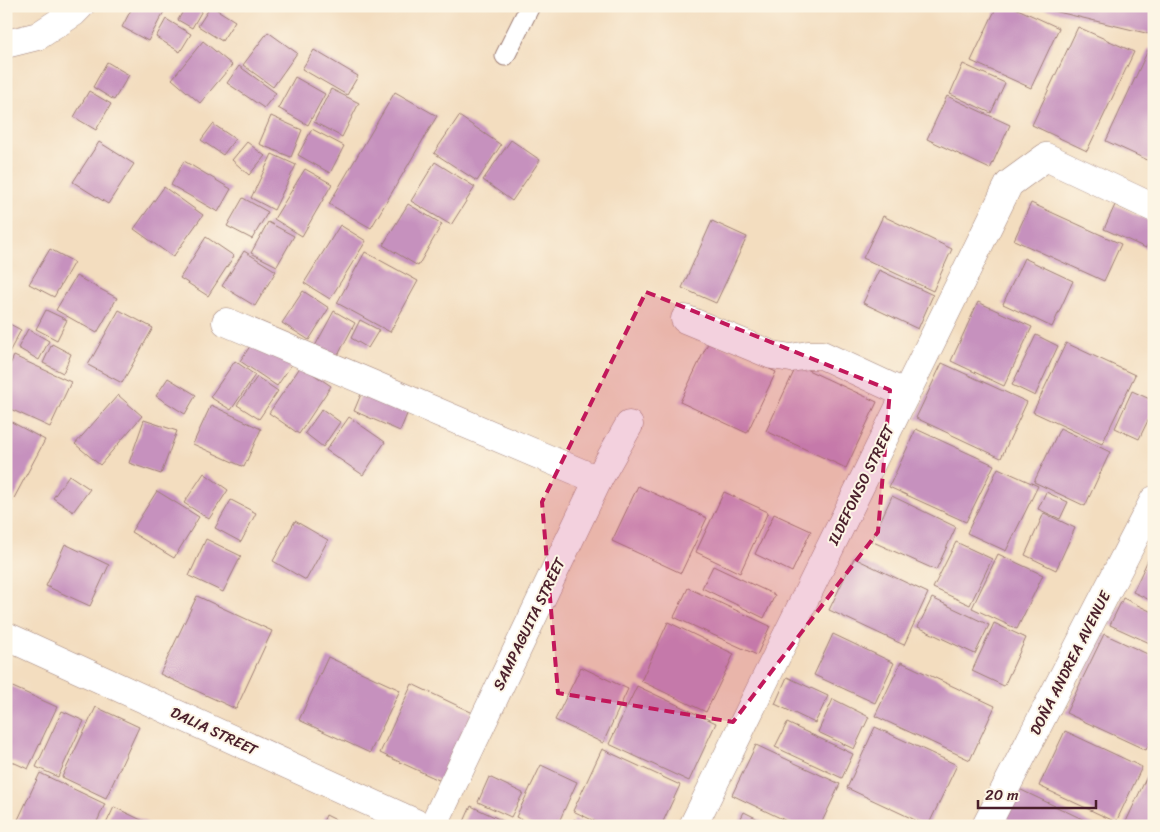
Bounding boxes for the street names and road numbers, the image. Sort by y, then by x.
street label: ILDEFONSO STREET [820,419,902,550]
street label: SAMPAGUITA STREET [486,552,573,695]
street label: DOÑA ANDREA AVENUE [1022,585,1118,740]
street label: DALIA STREET [166,699,263,763]

